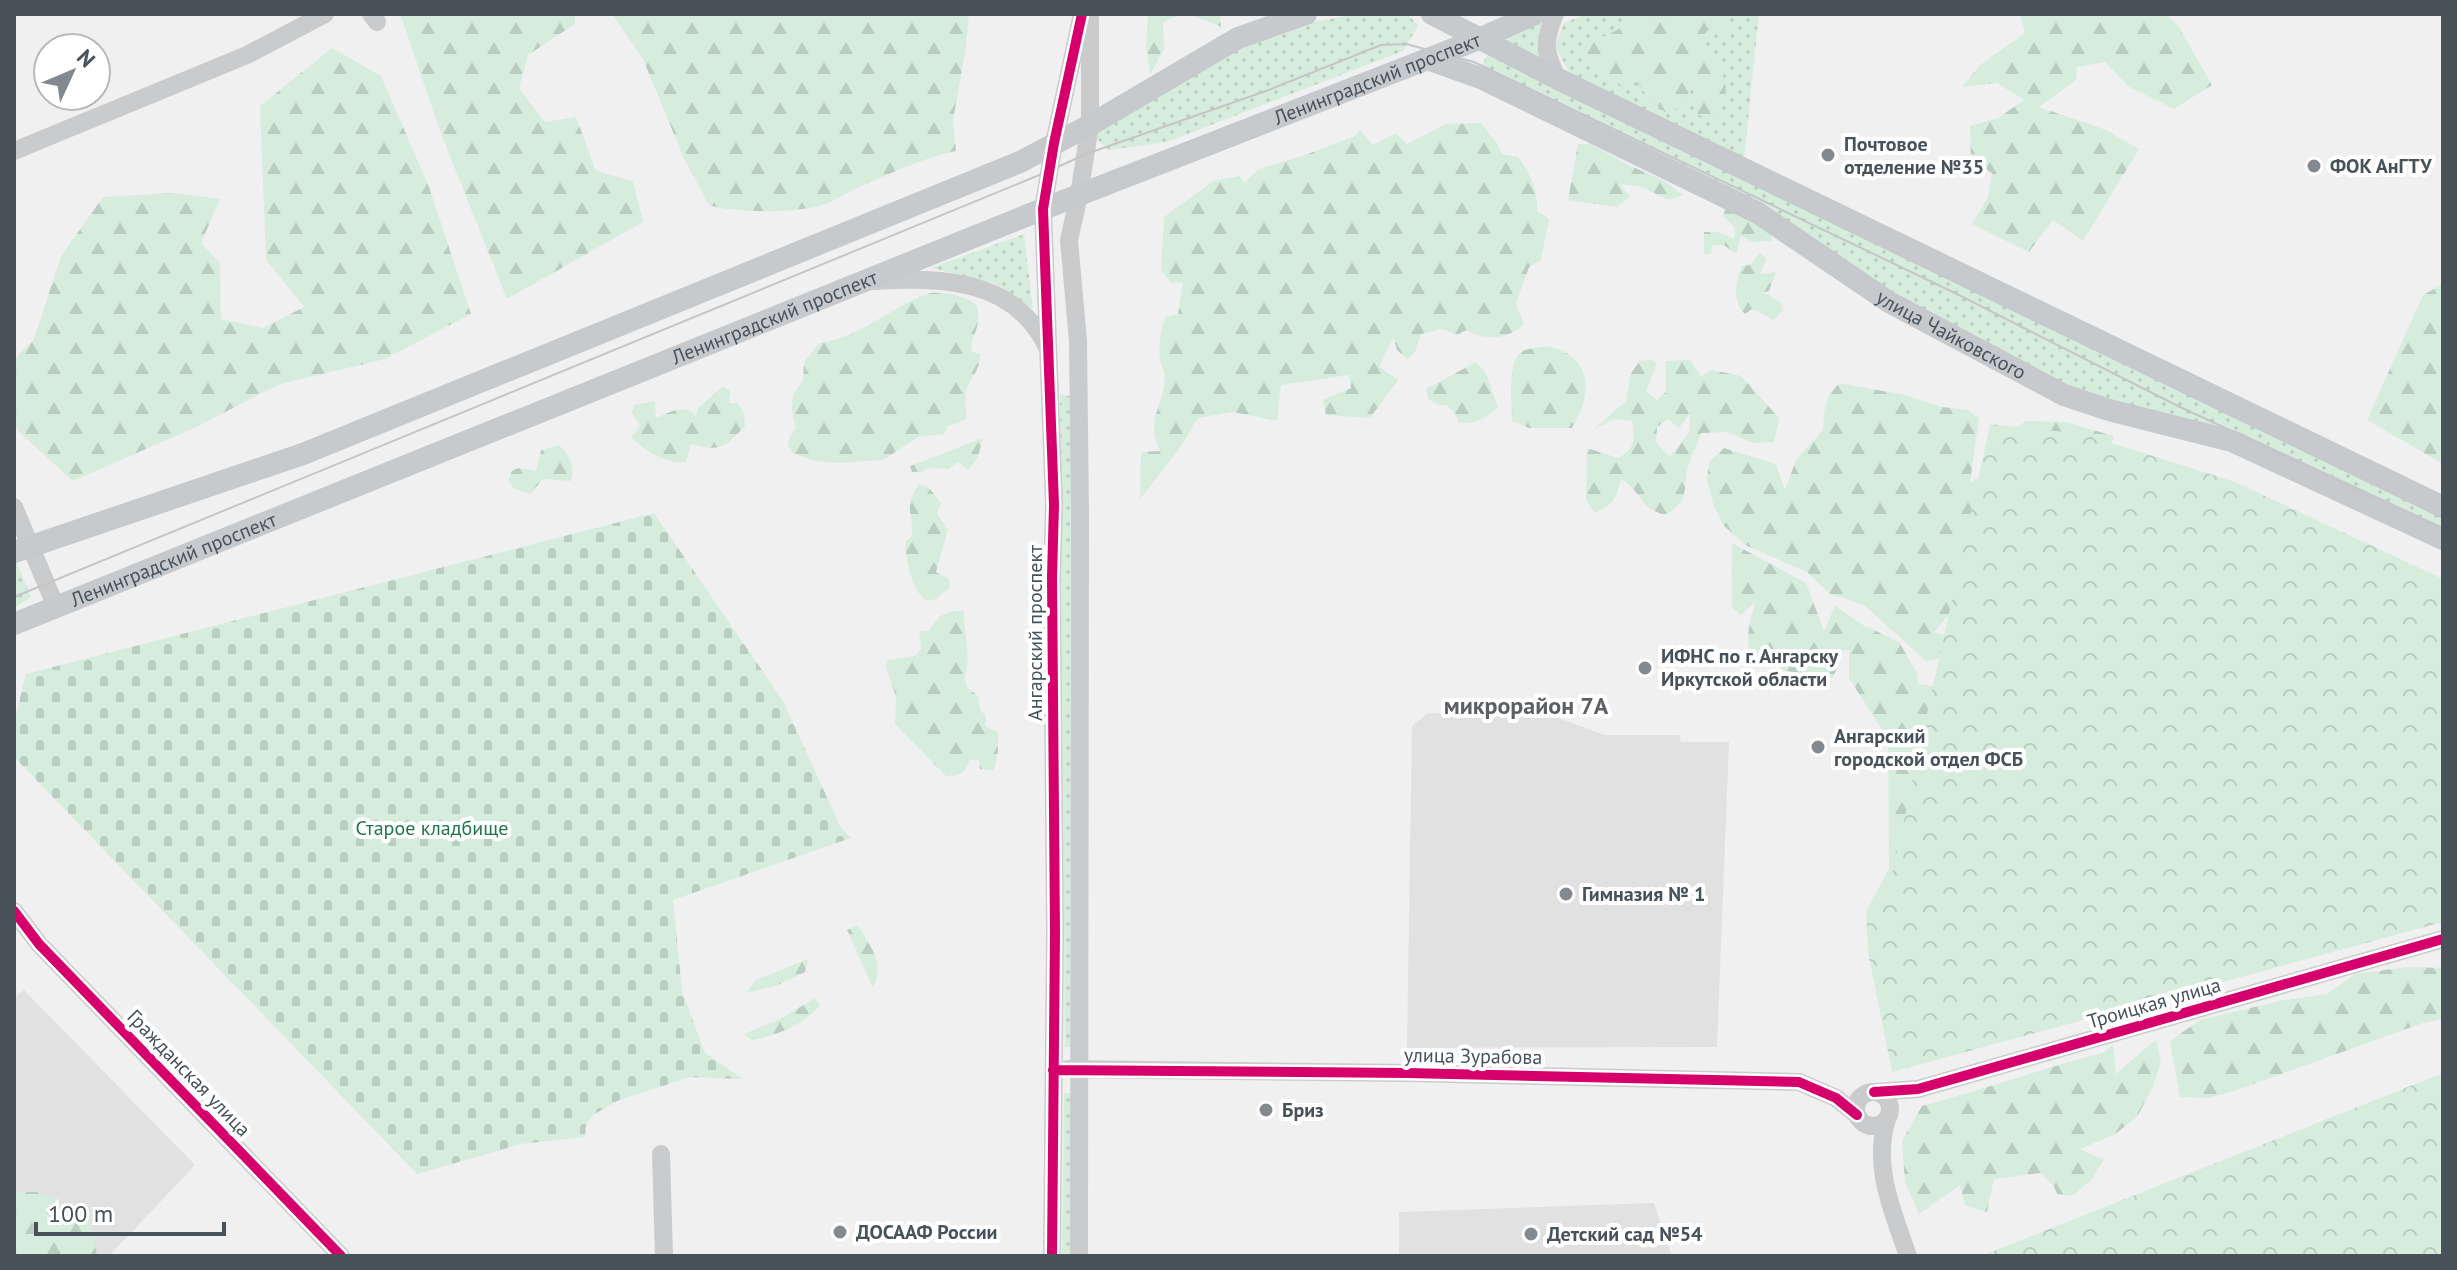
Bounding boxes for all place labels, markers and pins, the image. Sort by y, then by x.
place label: Почтовое отделение №35 [1844,131,1984,180]
marker: Почтовое отделение №35 [1819,146,1837,164]
place label: ФОК АнГТУ [2330,153,2432,179]
marker: ФОК АнГТУ [2305,157,2323,175]
place label: ИФНС по г. Ангарску Иркутской области [1661,643,1838,692]
marker: ИФНС по г. Ангарску Иркутской области [1636,659,1654,677]
place label: Ангарский городской отдел ФСБ [1834,723,2023,772]
marker: Ангарский городской отдел ФСБ [1809,738,1827,756]
place label: Гимназия № 1 [1582,881,1705,907]
marker: Гимназия № 1 [1557,885,1575,903]
place label: Бриз [1282,1097,1324,1123]
marker: Бриз [1257,1101,1275,1119]
place label: ДОСААФ России [856,1219,998,1245]
place label: Детский сад №54 [1547,1221,1703,1247]
marker: ДОСААФ России [831,1223,849,1241]
marker: Детский сад №54 [1522,1225,1540,1243]

